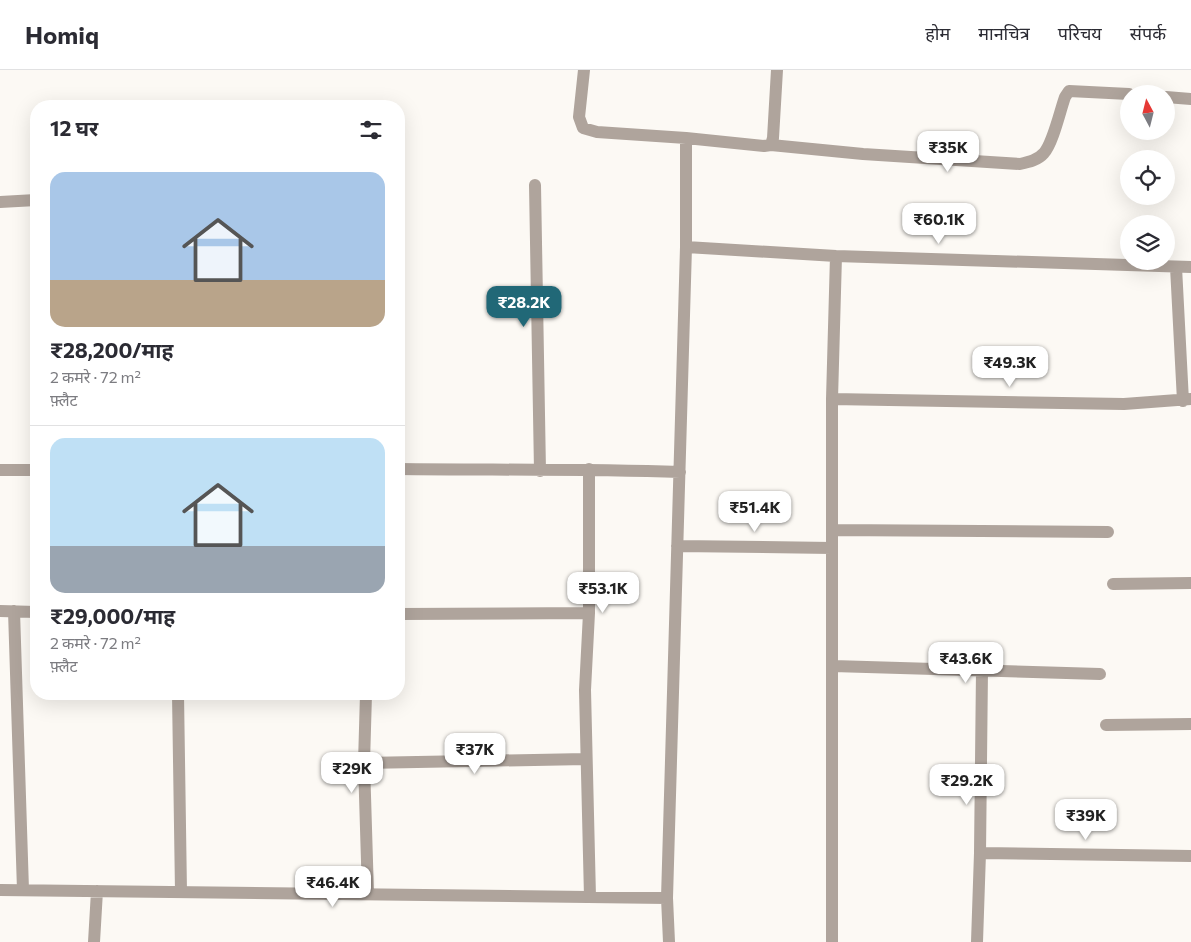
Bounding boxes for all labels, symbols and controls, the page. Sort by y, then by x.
text: Homiq [25,20,99,49]
text: होम [925,22,950,44]
text: मानचित्र [978,22,1030,44]
text: परिचय [1058,22,1102,44]
text: संपर्क [1130,22,1166,44]
north arrow [1120,85,1175,140]
map controls [1120,85,1175,270]
text: 12 घर [50,115,98,140]
icon: filters [357,116,385,144]
pin: ₹35K [918,131,978,173]
text: ₹35K [928,137,968,156]
button: locate [1120,150,1175,205]
pin: ₹60.1K [898,202,980,245]
icon: home [173,205,263,295]
text: ₹60.1K [913,209,965,228]
button: layers [1120,215,1175,270]
pin: ₹28.2K [483,286,565,328]
text: ₹28.2K [497,292,551,311]
text: ₹28,200/माह [50,337,173,362]
pin: ₹49.3K [969,346,1051,388]
text: ₹49.3K [983,352,1037,371]
text: 2 कमरे · 72 m² [50,367,141,386]
text: फ़्लैट [50,390,78,409]
icon: home [173,470,263,560]
pin: ₹51.4K [714,490,796,533]
text: ₹51.4K [729,497,781,516]
pin: ₹53.1K [562,572,644,614]
text: ₹53.1K [578,578,628,597]
text: ₹29,000/माह [50,603,175,628]
text: 2 कमरे · 72 m² [50,633,141,652]
pin: ₹43.6K [925,642,1007,684]
text: ₹43.6K [939,648,993,667]
text: फ़्लैट [50,656,78,675]
pin: ₹37K [445,732,505,775]
text: ₹37K [455,739,495,758]
pin: ₹29K [322,752,382,794]
text: ₹29K [332,758,372,777]
pin: ₹29.2K [926,764,1008,806]
text: ₹29.2K [940,770,994,789]
pin: ₹39K [1056,798,1116,841]
text: ₹39K [1066,805,1106,824]
pin: ₹46.4K [292,866,374,908]
text: ₹46.4K [306,872,360,891]

